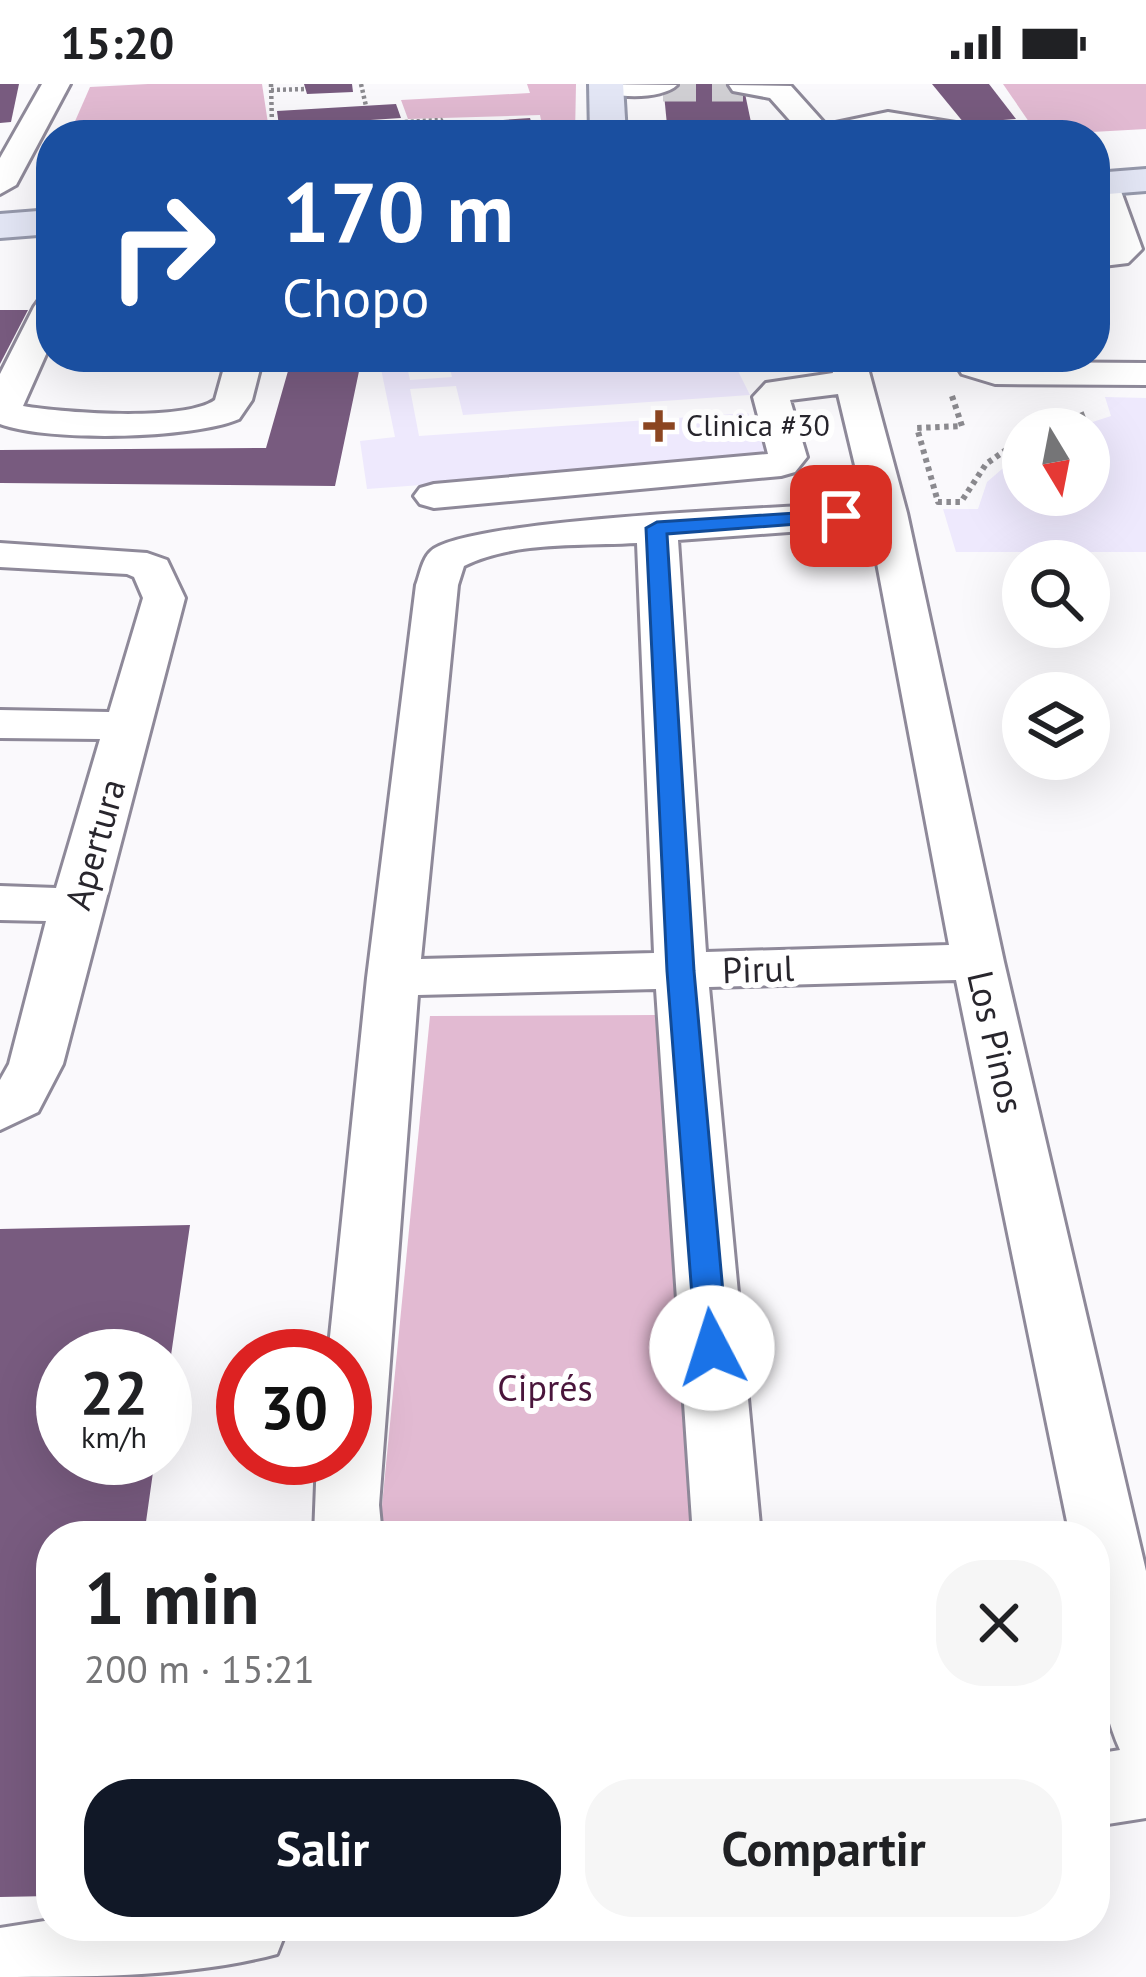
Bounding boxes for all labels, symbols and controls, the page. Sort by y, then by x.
text: 15:20 [60,13,174,71]
text: 170 m [282,156,514,265]
icon: right [84,168,240,324]
text: Chopo [282,262,429,332]
place label: Clinica #30 [686,405,830,444]
north arrow [1002,408,1110,516]
map controls [1002,408,1110,780]
marker: Clinica #30 [643,410,675,442]
pin [790,465,892,567]
icon: arrive [808,483,874,549]
button: search [1002,540,1110,648]
button: layers [1002,672,1110,780]
street label: Apertura [53,773,136,915]
street label: Pirul [721,944,795,993]
street label: Los Pinos [957,966,1036,1118]
position arrow [649,1285,775,1411]
speed limit sign: 30 [216,1329,372,1485]
text: 22 [80,1353,148,1431]
park label: Ciprés [497,1364,593,1411]
text: km/h [81,1417,147,1456]
text: 1 min [84,1551,260,1644]
button: close [936,1560,1062,1686]
text: 200 m · 15:21 [84,1643,315,1694]
button: Salir [84,1779,561,1917]
button: Compartir [585,1779,1062,1917]

